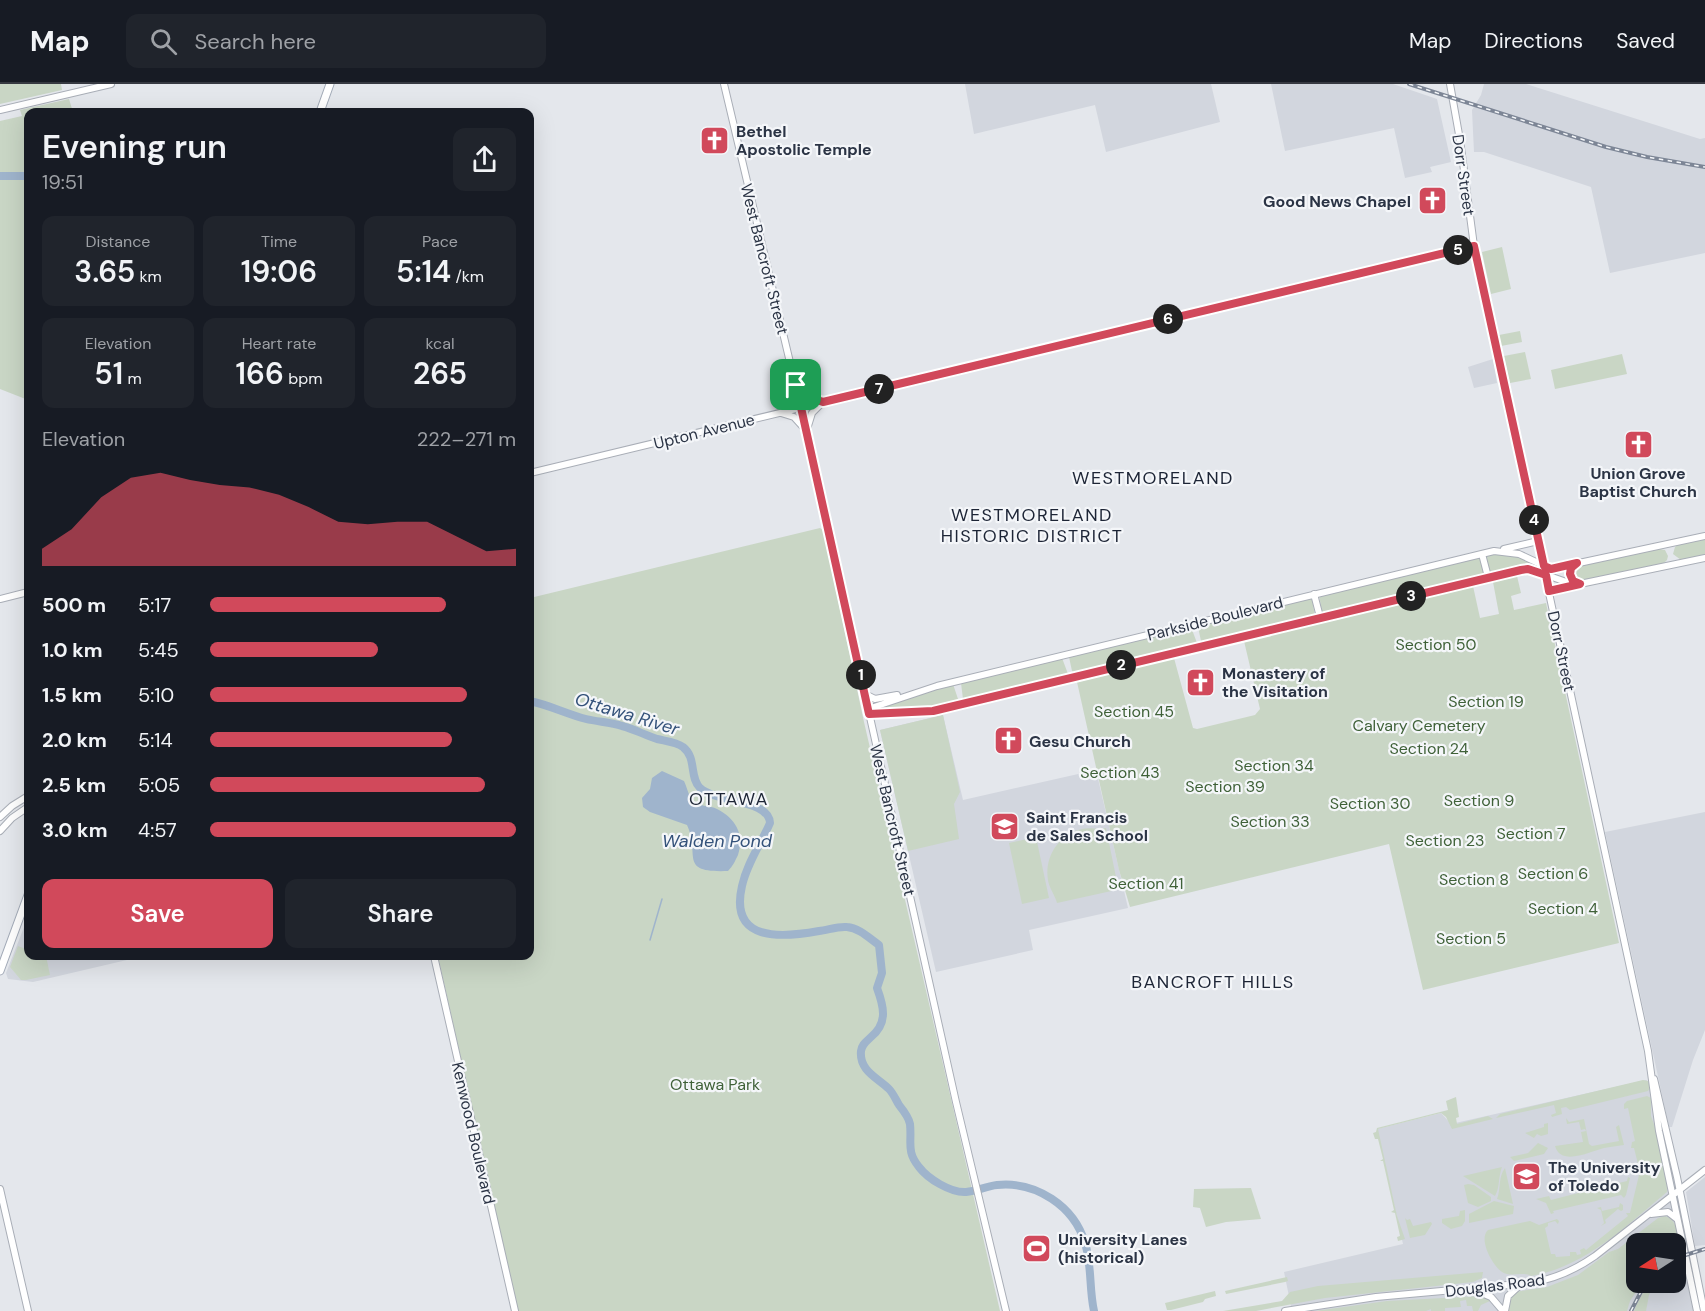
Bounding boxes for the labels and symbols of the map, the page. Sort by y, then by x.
place label: Bethel Apostolic Temple [736,121,872,160]
church icon: Bethel Apostolic Temple [699,124,731,156]
street label: Dorr Street [1447,133,1480,217]
street label: West Bancroft Street [736,181,793,337]
church icon: Good News Chapel [1416,185,1448,217]
place label: Good News Chapel [1263,191,1411,212]
pin: 5 [1443,235,1473,265]
pin: 6 [1153,304,1183,334]
pin [770,359,821,410]
pin: 7 [864,374,894,404]
street label: Upton Avenue [651,409,757,454]
church icon: Union Grove Baptist Church [1622,429,1654,461]
place label: Union Grove Baptist Church [1579,463,1697,502]
district label: WESTMORELAND [1072,466,1234,490]
district label: WESTMORELAND HISTORIC DISTRICT [941,503,1123,548]
pin: 4 [1519,505,1549,535]
pin: 3 [1396,581,1426,611]
street label: Parkside Boulevard [1145,591,1285,646]
street label: Dorr Street [1543,609,1580,693]
park label: Section 50 [1395,634,1477,655]
pin: 2 [1106,650,1136,680]
pin: 1 [846,660,876,690]
place label: Monastery of the Visitation [1222,663,1328,702]
church icon: Monastery of the Visitation [1185,666,1217,698]
water label: Ottawa River [572,687,683,742]
park label: Section 19 [1448,691,1524,712]
park label: Section 45 [1094,701,1174,722]
park label: Calvary Cemetery [1352,715,1486,736]
church icon: Gesu Church [992,725,1024,757]
place label: Gesu Church [1029,731,1131,752]
park label: Section 24 [1390,738,1469,759]
street label: West Bancroft Street [865,742,920,898]
park label: Section 34 [1234,755,1314,776]
park label: Section 43 [1080,762,1160,783]
park label: Section 39 [1185,776,1265,797]
district label: OTTAWA [689,787,769,811]
park label: Section 9 [1444,790,1514,811]
park label: Section 30 [1330,793,1410,814]
place label: Saint Francis de Sales School [1026,807,1148,846]
school or university icon: Saint Francis de Sales School [989,810,1021,842]
park label: Section 33 [1230,811,1310,832]
park label: Section 7 [1497,823,1565,844]
water label: Walden Pond [662,829,773,853]
park label: Section 23 [1405,830,1485,851]
park label: Section 6 [1518,863,1588,884]
park label: Section 8 [1439,869,1509,890]
park label: Section 41 [1108,873,1184,894]
park label: Section 4 [1528,898,1598,919]
park label: Section 5 [1436,928,1506,949]
district label: BANCROFT HILLS [1131,970,1295,994]
street label: Kenwood Boulevard [447,1060,500,1206]
park label: Ottawa Park [670,1074,760,1095]
place label: The University of Toledo [1548,1157,1661,1196]
school or university icon: The University of Toledo [1511,1160,1543,1192]
place label: University Lanes (historical) [1058,1229,1188,1268]
sports icon: University Lanes (historical) [1021,1232,1053,1264]
north arrow [1626,1233,1686,1293]
street label: Douglas Road [1444,1269,1546,1302]

